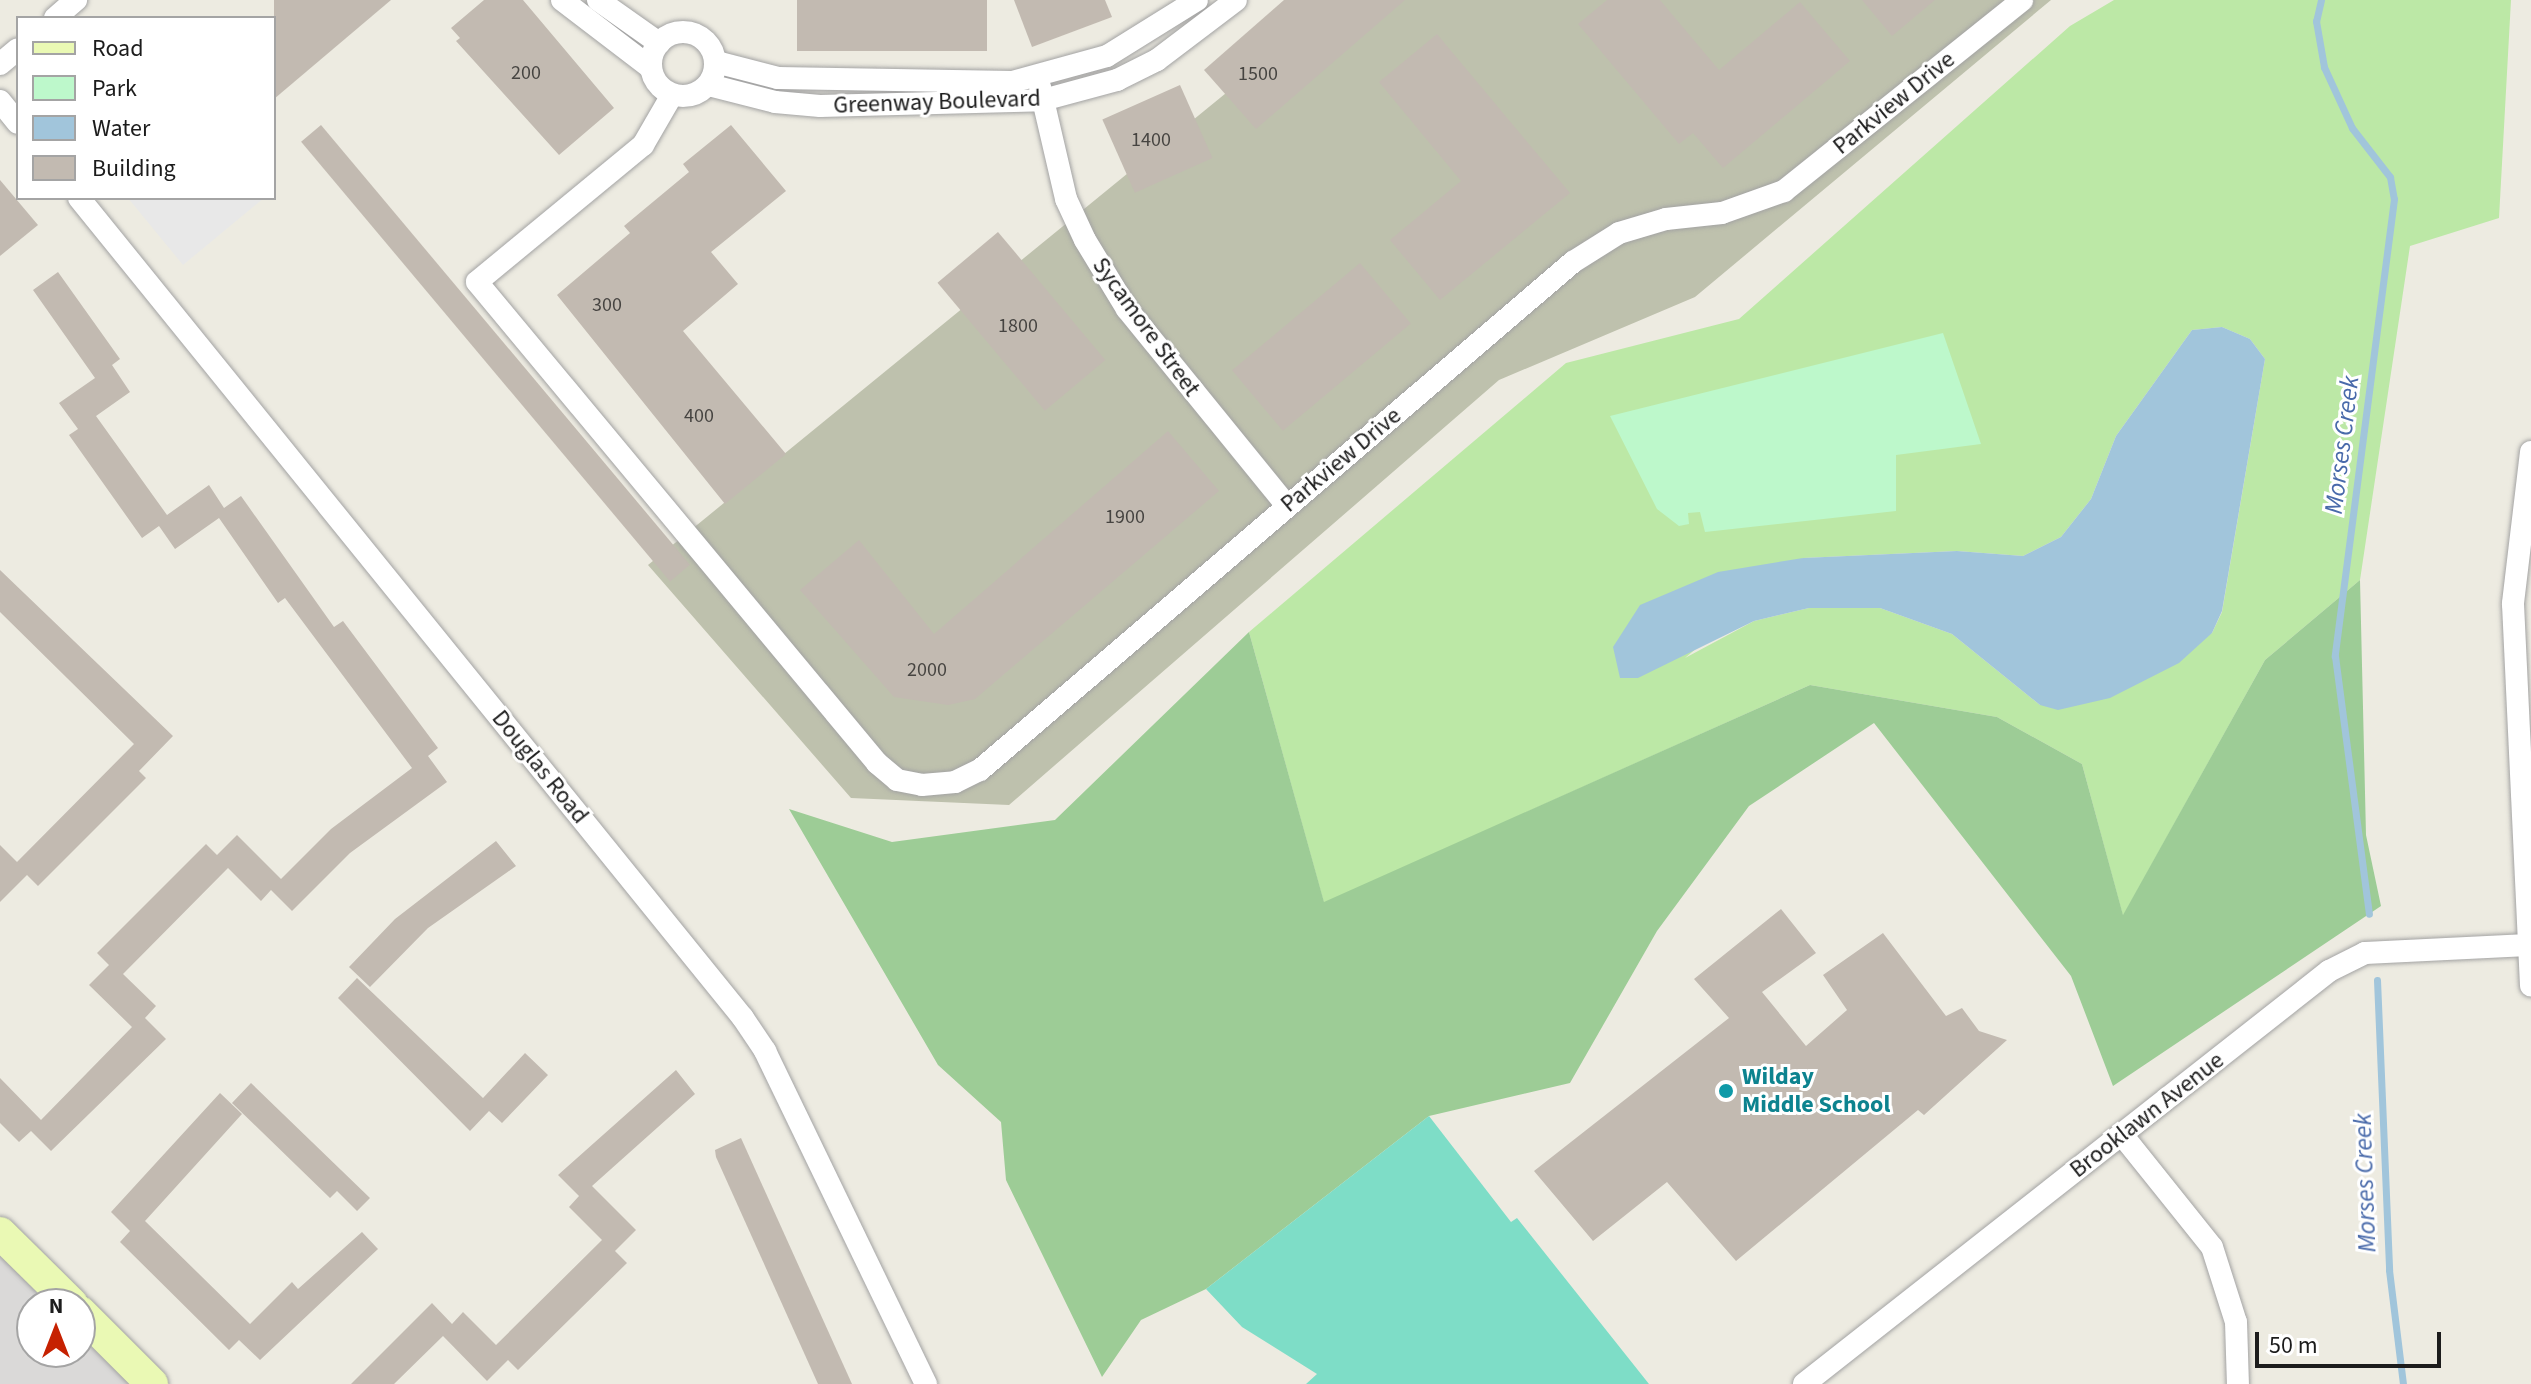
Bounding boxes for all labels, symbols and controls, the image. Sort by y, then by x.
legend [16,16,276,200]
text: Road [92,31,144,66]
street label: Parkview Drive [1827,45,1961,161]
house number: 200 [511,61,541,85]
house number: 1500 [1238,62,1278,86]
text: Park [92,71,137,106]
street label: Greenway Boulevard [833,84,1041,120]
text: Water [92,111,150,146]
house number: 1400 [1131,128,1171,152]
text: Building [92,151,176,186]
street label: Sycamore Street [1086,252,1206,402]
house number: 300 [592,293,622,317]
house number: 1800 [998,314,1038,338]
water label: Morses Creek [2318,374,2366,516]
street label: Parkview Drive [1275,401,1407,519]
house number: 400 [684,404,714,428]
house number: 1900 [1105,505,1145,529]
house number: 2000 [907,658,947,682]
street label: Douglas Road [486,705,594,829]
street label: Brooklawn Avenue [2064,1046,2230,1184]
place label: Wilday Middle School [1742,1063,1890,1119]
marker: Wilday Middle School [1717,1082,1735,1100]
water label: Morses Creek [2347,1113,2383,1253]
north arrow [16,1288,96,1368]
text: N [49,1290,63,1322]
scale bar [2259,1316,2445,1366]
text: 50 m [2269,1328,2318,1363]

